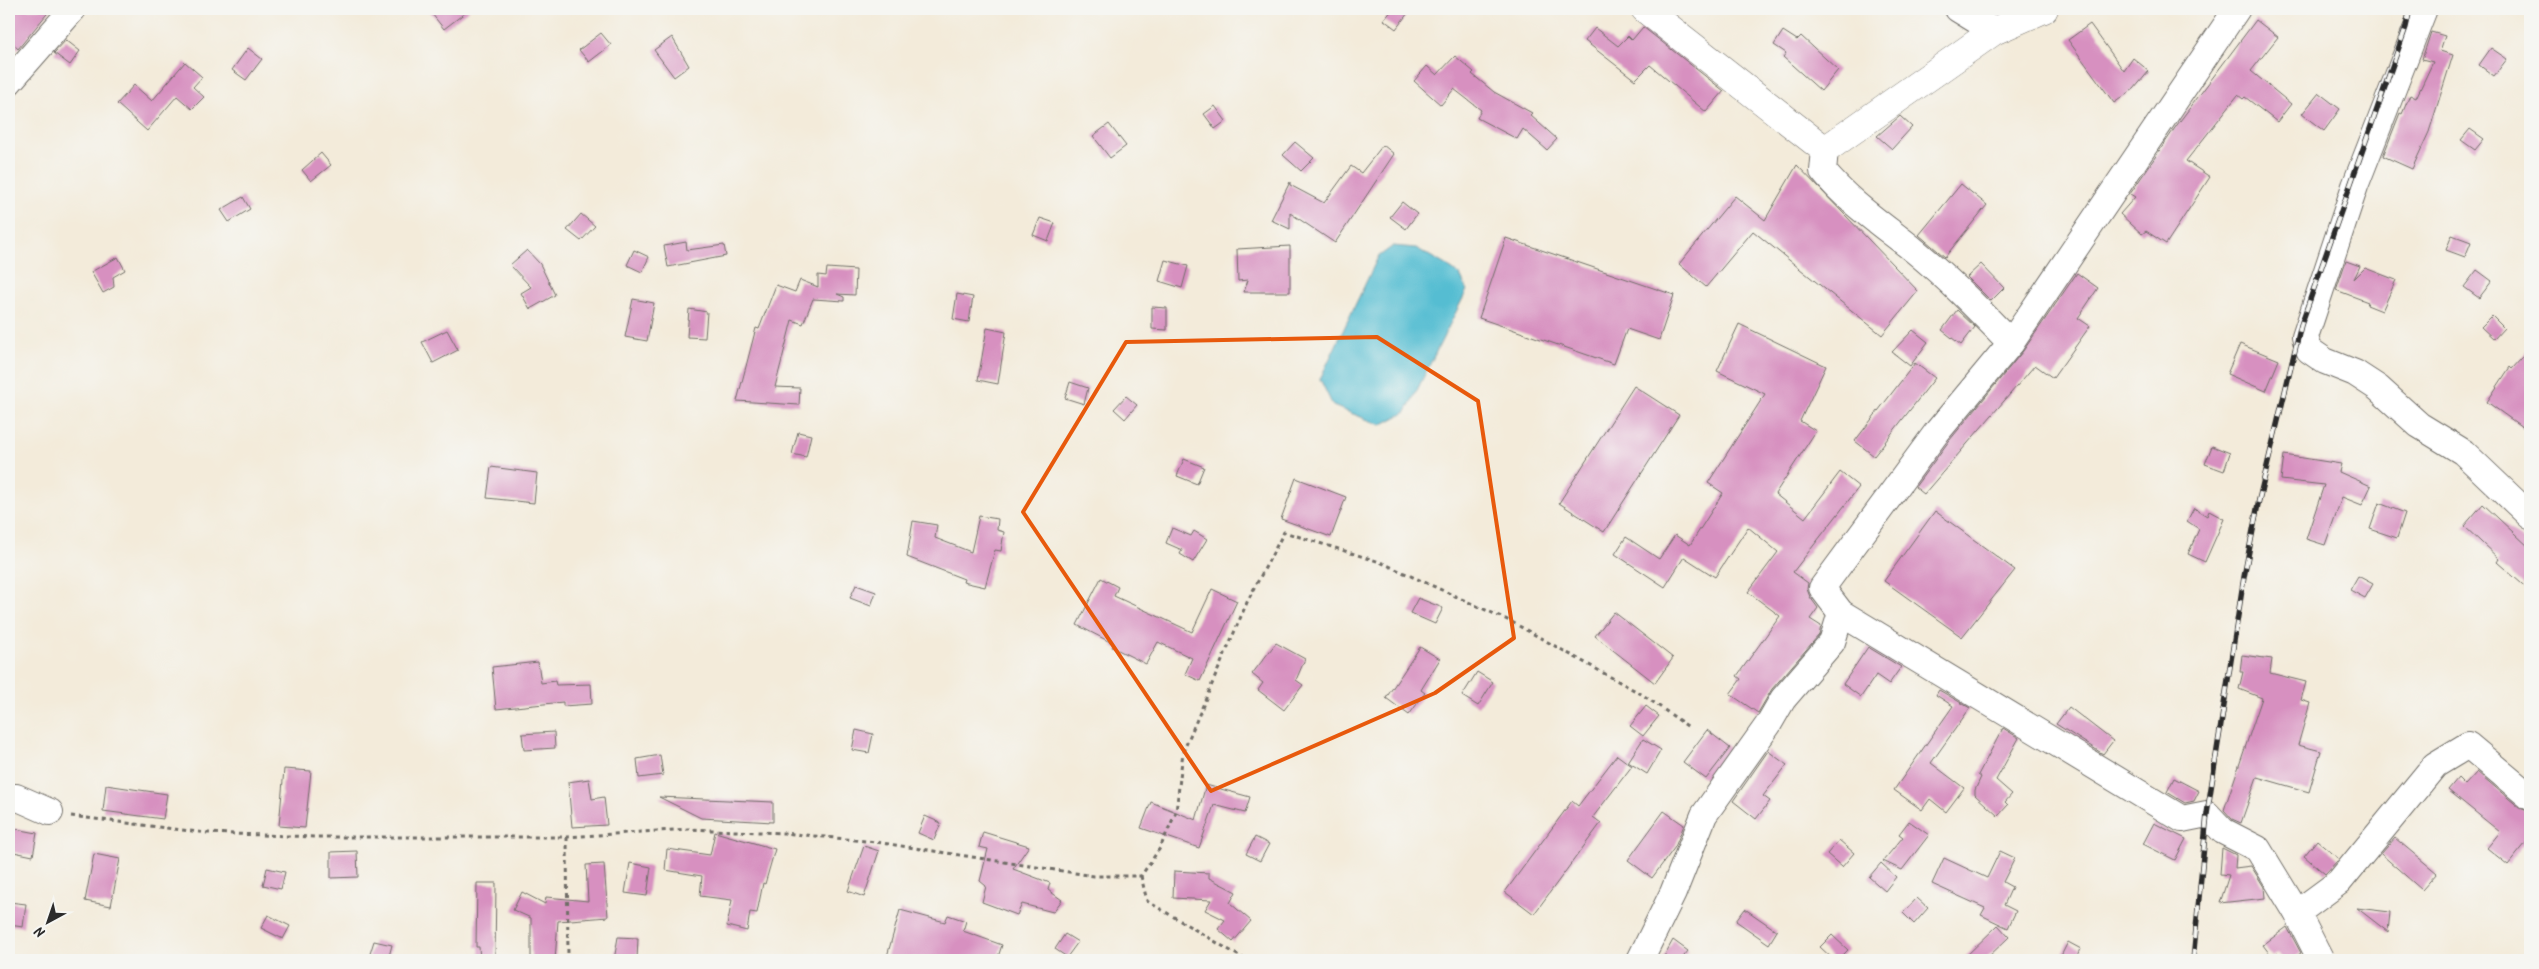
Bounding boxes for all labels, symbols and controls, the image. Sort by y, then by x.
north arrow [22,896,72,946]
text: N [30,920,51,942]

